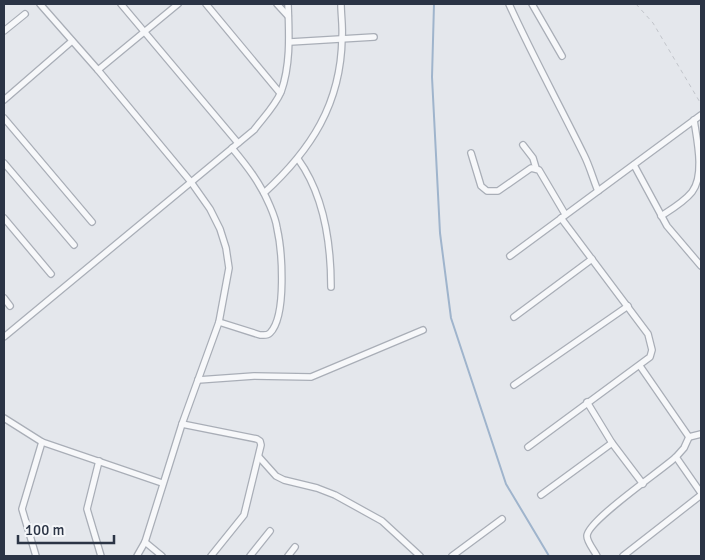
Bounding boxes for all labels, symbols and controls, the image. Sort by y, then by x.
scale bar [18,512,114,544]
text: 100 m [25,521,65,539]

